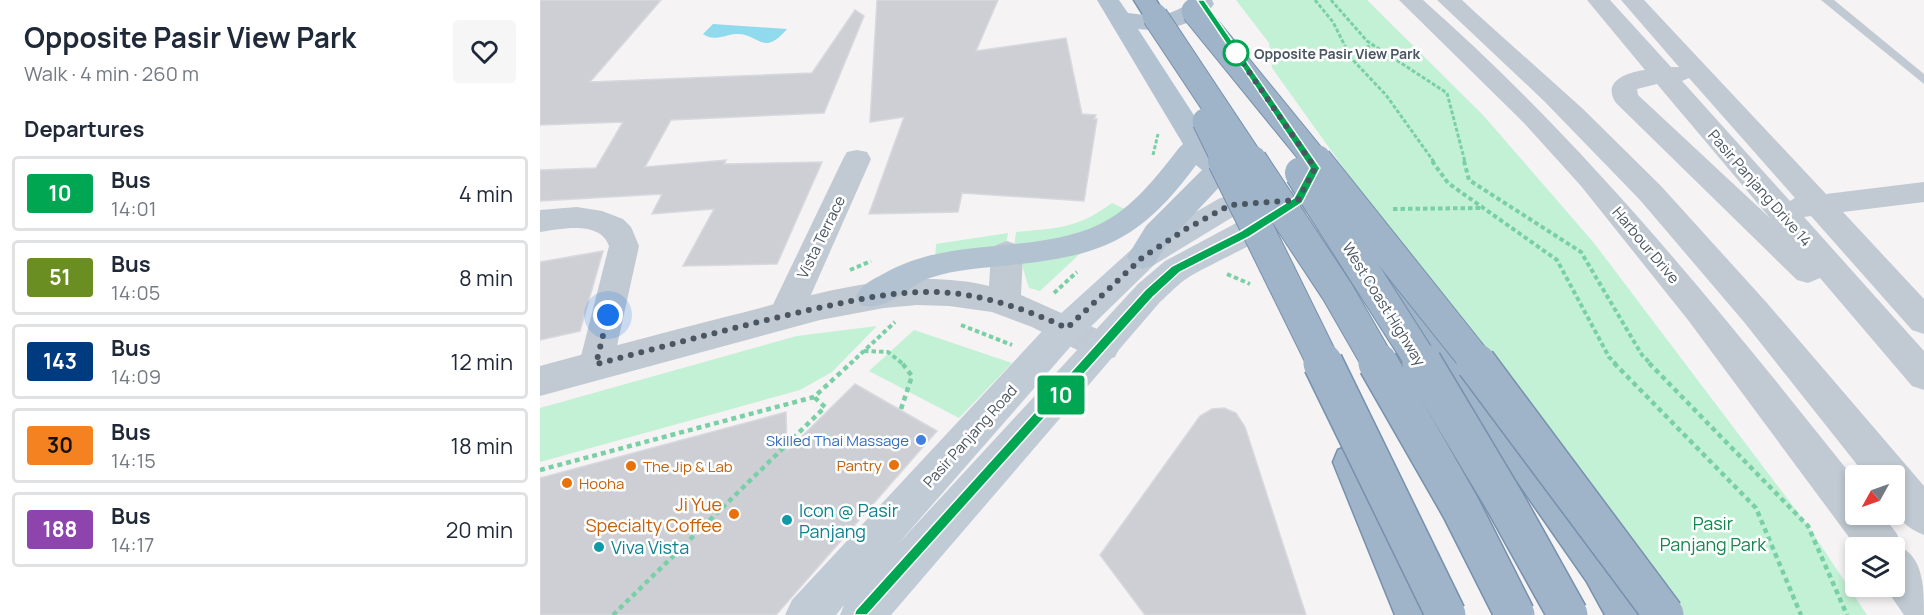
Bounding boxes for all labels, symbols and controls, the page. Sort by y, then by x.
text: Opposite Pasir View Park [24,18,356,56]
button: heart [453,20,516,83]
marker: Opposite Pasir View Park [1223,40,1249,66]
place label: Opposite Pasir View Park [1254,44,1421,63]
text: Walk · 4 min · 260 m [24,60,199,87]
text: Departures [24,114,144,144]
street label: Pasir Panjang Drive 14 [1703,125,1817,251]
text: Bus [111,165,151,195]
text: 10 [48,179,72,207]
text: 4 min [459,179,513,209]
street label: Vista Terrace [792,192,850,282]
text: 14:01 [111,195,157,222]
street label: Harbour Drive [1608,202,1684,288]
street label: West Coast Highway [1337,238,1431,370]
text: Bus [111,249,151,279]
text: 51 [49,263,71,291]
text: 8 min [459,263,513,293]
text: 14:05 [111,279,160,306]
your location [593,300,623,330]
text: Bus [111,333,151,363]
text: 143 [43,347,77,375]
text: 12 min [451,347,513,377]
text: 14:09 [111,363,161,390]
line badge: 10 [1034,376,1088,414]
street label: Pasir Panjang Road [918,380,1022,492]
text: 10 [1049,381,1073,409]
text: Bus [111,417,151,447]
place label: Skilled Thai Massage [766,430,909,451]
text: 30 [47,431,73,459]
text: 18 min [450,431,513,461]
marker: Skilled Thai Massage [914,433,928,447]
text: 14:15 [111,447,156,474]
place label: Pantry [837,455,882,476]
place label: The Jip & Lab [643,456,733,477]
marker: Pantry [887,458,901,472]
marker: The Jip & Lab [624,459,638,473]
north arrow [1845,465,1905,525]
map controls [1845,465,1905,597]
place label: Hooha [579,473,624,494]
marker: Hooha [560,476,574,490]
place label: Ji Yue Specialty Coffee [585,492,722,537]
place label: Icon @ Pasir Panjang [799,498,899,543]
text: Bus [111,501,151,531]
marker: Ji Yue Specialty Coffee [727,507,741,521]
park label: Pasir Panjang Park [1660,511,1767,556]
marker: Icon @ Pasir Panjang [780,513,794,527]
text: 188 [43,515,77,543]
text: 20 min [446,515,513,545]
text: 14:17 [111,531,154,558]
place label: Viva Vista [611,535,689,559]
button: layers [1845,537,1905,597]
marker: Viva Vista [592,540,606,554]

